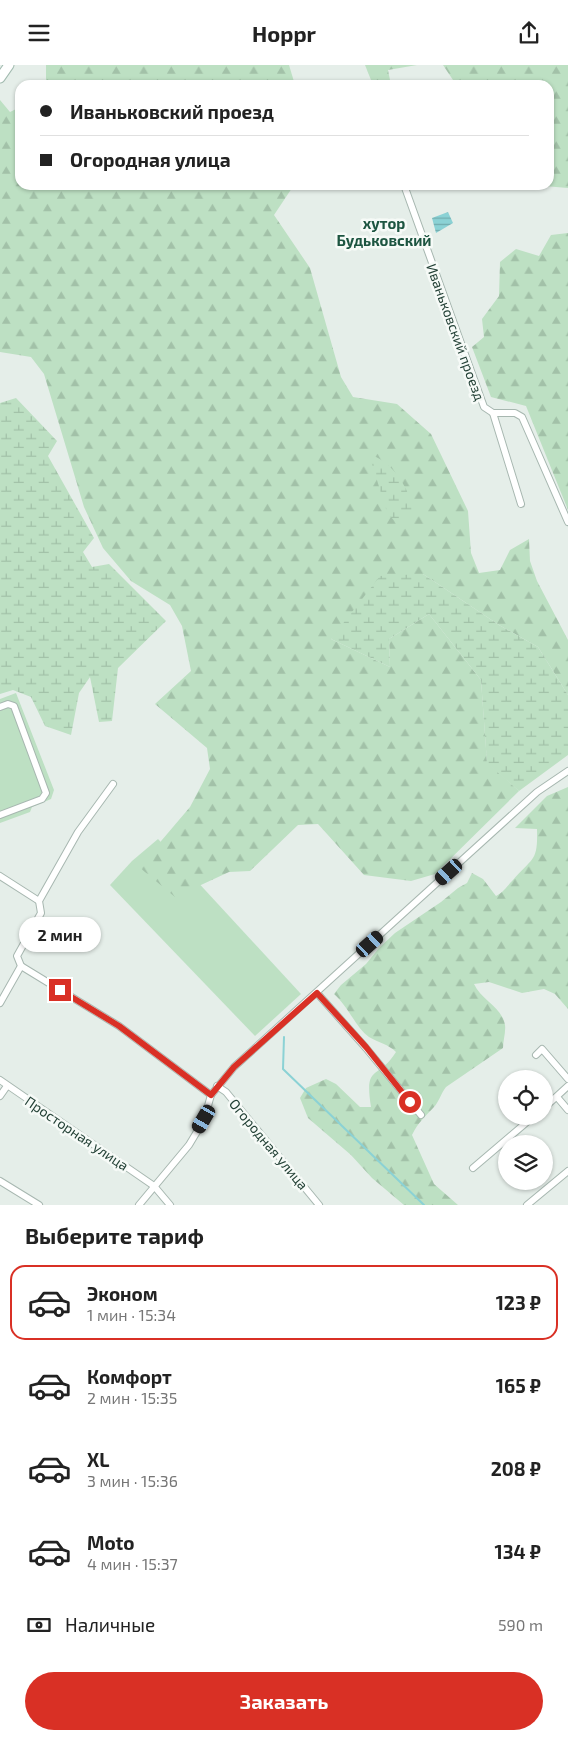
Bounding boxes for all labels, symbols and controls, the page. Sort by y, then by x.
icon: menu [25,19,53,47]
icon: share [515,19,543,47]
text: Hoppr [252,20,316,46]
text: Иваньковский проезд [70,100,274,123]
text: Огородная улица [70,148,231,171]
district label: хутор Будьковский [337,214,431,249]
street label: Иваньковский проезд [423,261,489,403]
car [432,856,465,888]
callout: 2 мин [19,917,101,953]
text: 2 мин [38,925,82,944]
car [353,928,386,960]
route end [49,979,71,1001]
map controls [498,1070,553,1190]
button: locate [498,1070,553,1125]
route start [399,1091,421,1113]
street label: Просторная улица [22,1092,132,1174]
street label: Огородная улица [226,1095,312,1193]
car [190,1102,217,1136]
button: layers [498,1135,553,1190]
text: Выберите тариф [25,1222,204,1248]
icon: car [27,1280,72,1325]
text: Эконом [87,1282,158,1305]
text: 123 ₽ [496,1291,541,1314]
text: 1 мин · 15:34 [87,1305,176,1324]
icon: car [27,1363,72,1408]
text: Комфорт [87,1365,172,1388]
text: 165 ₽ [496,1374,541,1397]
text: 2 мин · 15:35 [87,1388,177,1407]
icon: car [27,1446,72,1491]
text: XL [87,1448,109,1471]
text: 208 ₽ [491,1457,541,1480]
text: 3 мин · 15:36 [87,1471,178,1490]
icon: car [27,1529,72,1574]
text: Moto [87,1531,135,1554]
text: 134 ₽ [495,1540,541,1563]
text: 4 мин · 15:37 [87,1554,178,1573]
icon: cash [25,1611,53,1639]
text: Наличные [65,1613,155,1636]
text: 590 m [498,1615,543,1634]
button: Заказать [25,1672,543,1730]

